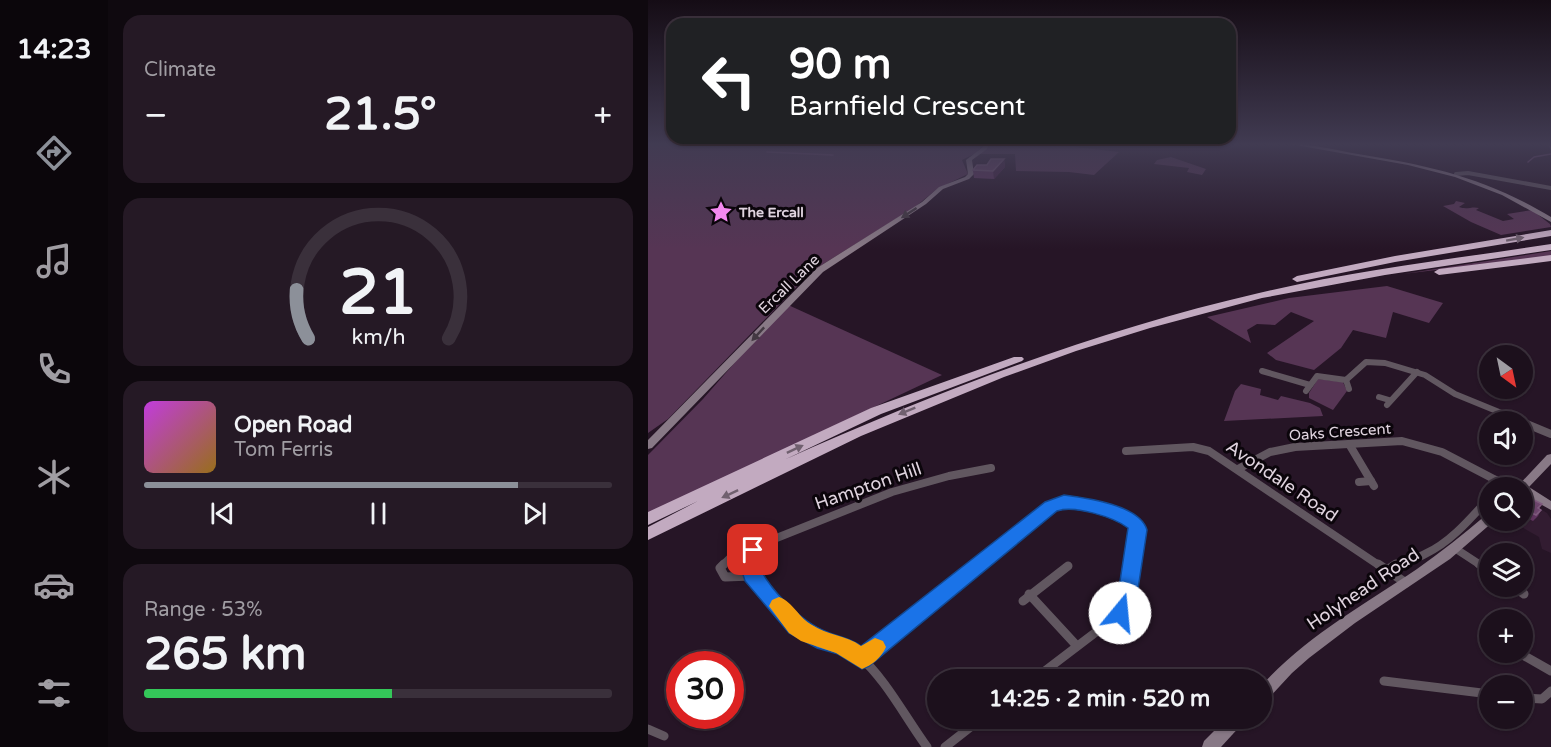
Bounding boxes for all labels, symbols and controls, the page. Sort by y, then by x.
text: 14:23 [17,33,91,66]
text: 90 m [789,39,891,90]
icon: left [690,42,768,120]
text: Climate [144,58,216,82]
text: 21.5° [324,88,437,142]
text: Barnfield Crescent [789,90,1025,123]
text: − [144,96,168,135]
text: + [593,96,612,135]
icon: directions [33,132,75,174]
place icon: The Ercall [708,199,734,225]
place label: The Ercall [738,204,804,221]
one-way arrow [901,207,917,218]
one-way arrow [1506,234,1525,243]
icon: music [33,240,75,282]
street label: Ercall Lane [755,251,823,317]
text: 21 [339,256,417,331]
text: km/h [351,324,405,350]
one-way arrow [752,326,765,341]
north arrow [1479,345,1533,399]
map controls [1479,345,1533,729]
icon: phone [33,348,75,390]
one-way arrow [897,406,915,416]
button: sound [1479,411,1533,465]
text: Open Road [234,412,352,438]
street label: Oaks Crescent [1288,419,1392,445]
street label: Avondale Road [1222,435,1342,527]
text: Tom Ferris [234,438,333,462]
one-way arrow [787,444,804,453]
icon: climate [33,456,75,498]
street label: Hampton Hill [812,457,924,515]
button: search [1479,477,1533,531]
one-way arrow [721,489,738,498]
icon: previous [206,497,239,530]
icon: pause [362,497,395,530]
icon: next [518,497,551,530]
pin [727,524,778,575]
icon: arrive [736,533,769,566]
street label: Holyhead Road [1303,543,1423,635]
button: layers [1479,543,1533,597]
icon: car [33,564,75,606]
position arrow [1088,581,1152,645]
text: Range · 53% [144,598,263,622]
button: + [1479,609,1533,663]
text: 265 km [144,628,306,682]
speed limit sign: 30 [666,651,744,729]
icon: filters [33,672,75,714]
button: − [1479,675,1533,729]
text: 14:25 · 2 min · 520 m [989,686,1210,712]

